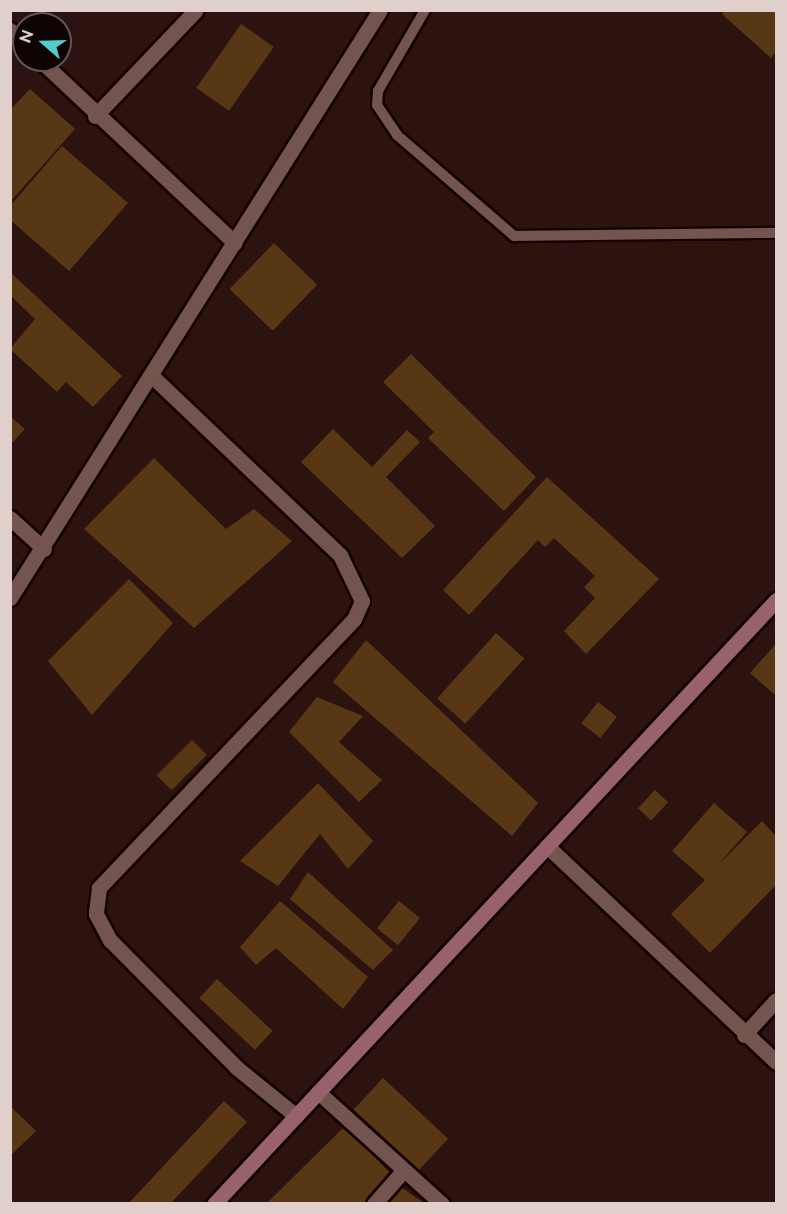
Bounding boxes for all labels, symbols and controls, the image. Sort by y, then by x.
north arrow [12,12,72,72]
text: N [15,27,38,45]

